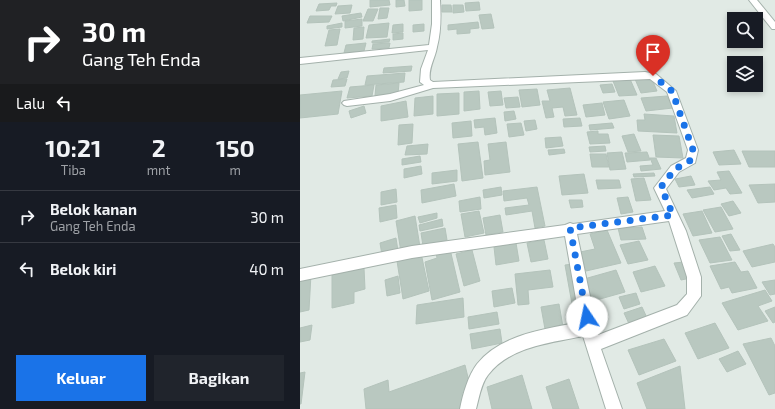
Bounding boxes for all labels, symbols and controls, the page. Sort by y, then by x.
map controls [727,12,763,92]
button: search [727,12,763,48]
text: 30 m [82,14,146,48]
icon: right [16,16,68,68]
pin [636,35,670,76]
icon: arrive [642,41,664,63]
text: Gang Teh Enda [82,48,201,70]
button: layers [727,56,763,92]
icon: left [53,92,75,114]
text: Lalu [16,94,45,112]
text: 10:21 [45,133,101,162]
text: 2 [152,133,166,162]
text: 150 [216,133,255,162]
text: Tiba [61,162,86,178]
text: mnt [147,162,171,178]
text: m [230,162,241,178]
text: Belok kanan [50,200,137,218]
icon: right [16,206,38,228]
text: 30 m [250,208,284,226]
text: Gang Teh Enda [50,218,136,234]
icon: left [16,258,38,280]
text: Belok kiri [50,260,116,278]
text: 40 m [249,260,284,278]
position arrow [566,296,608,338]
button: Keluar [16,355,146,401]
button: Bagikan [154,355,284,401]

